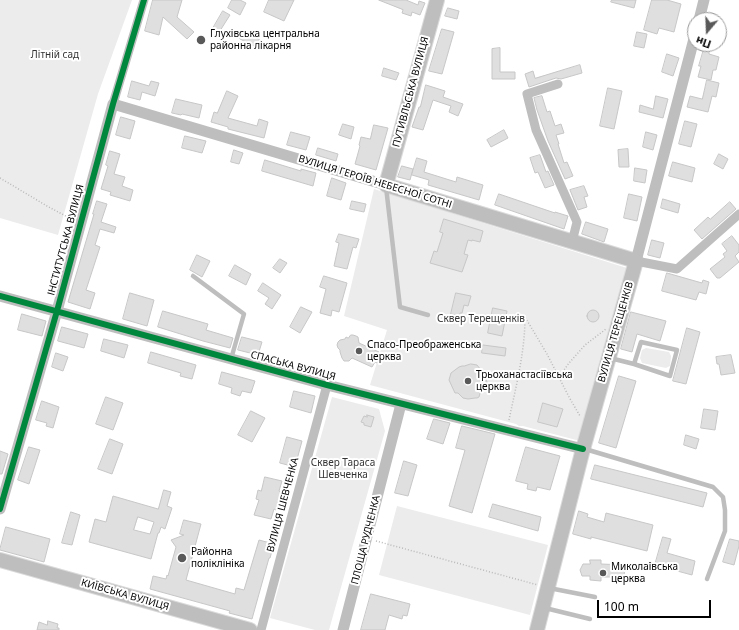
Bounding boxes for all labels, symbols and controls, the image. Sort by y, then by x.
north arrow [687,12,727,52]
place label: Глухівська центральна районна лікарня [210,28,320,52]
text: Пн [693,33,713,53]
marker: Глухівська центральна районна лікарня [195,34,207,46]
street label: ПУТИВЛЬСЬКА ВУЛИЦЯ [390,35,432,149]
park label: Літній сад [31,49,79,61]
street label: ВУЛИЦЯ ГЕРОЇВ НЕБЕСНОЇ СОТНІ [297,153,453,211]
street label: ІНСТИТУТСЬКА ВУЛИЦЯ [45,183,87,297]
street label: ВУЛИЦЯ ТЕРЕЩЕНКІВ [596,280,636,384]
park label: Сквер Терещенків [437,313,525,325]
place label: Спасо-Преображенська церква [367,339,481,362]
marker: Спасо-Преображенська церква [354,346,364,356]
street label: СПАСЬКА ВУЛИЦЯ [249,349,337,383]
place label: Трьоханастасіївська церква [476,369,573,392]
marker: Трьоханастасіївська церква [463,376,473,386]
street label: ВУЛИЦЯ ШЕВЧЕНКА [265,456,301,554]
park label: Сквер Тараса Шевченка [311,457,375,480]
street label: ПЛОЩА РУДЧЕНКА [349,494,383,586]
place label: Районна поліклініка [191,546,245,570]
marker: Районна поліклініка [176,552,188,564]
place label: Миколаївська церква [611,561,678,584]
marker: Миколаївська церква [598,568,608,578]
street label: КИЇВСЬКА ВУЛИЦЯ [80,577,170,613]
scale bar [599,592,713,618]
text: 100 m [604,598,639,615]

